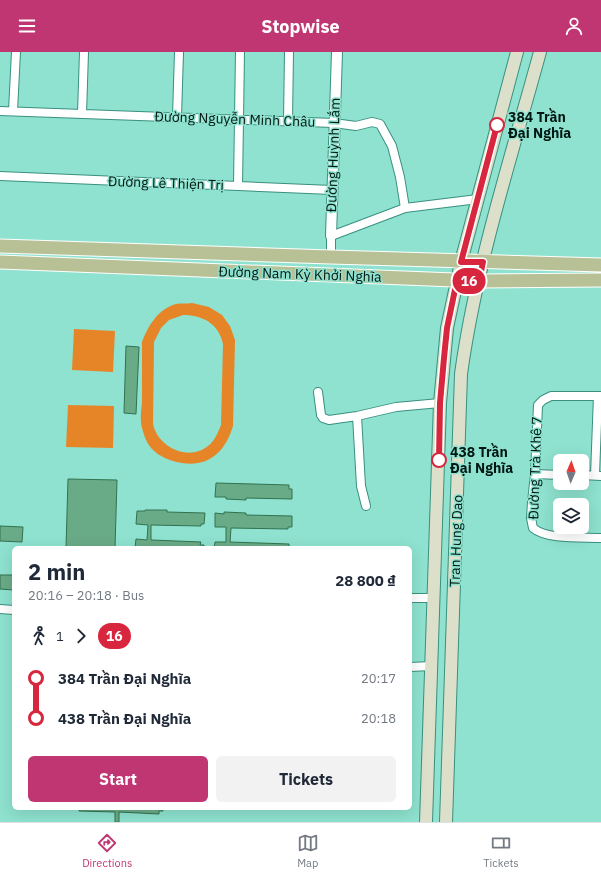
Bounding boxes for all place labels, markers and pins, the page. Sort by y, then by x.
place label: 384 Trần Đại Nghĩa [508,107,571,142]
marker: 384 Trần Đại Nghĩa [489,117,505,133]
place label: 438 Trần Đại Nghĩa [450,442,513,477]
marker: 438 Trần Đại Nghĩa [431,452,447,468]

